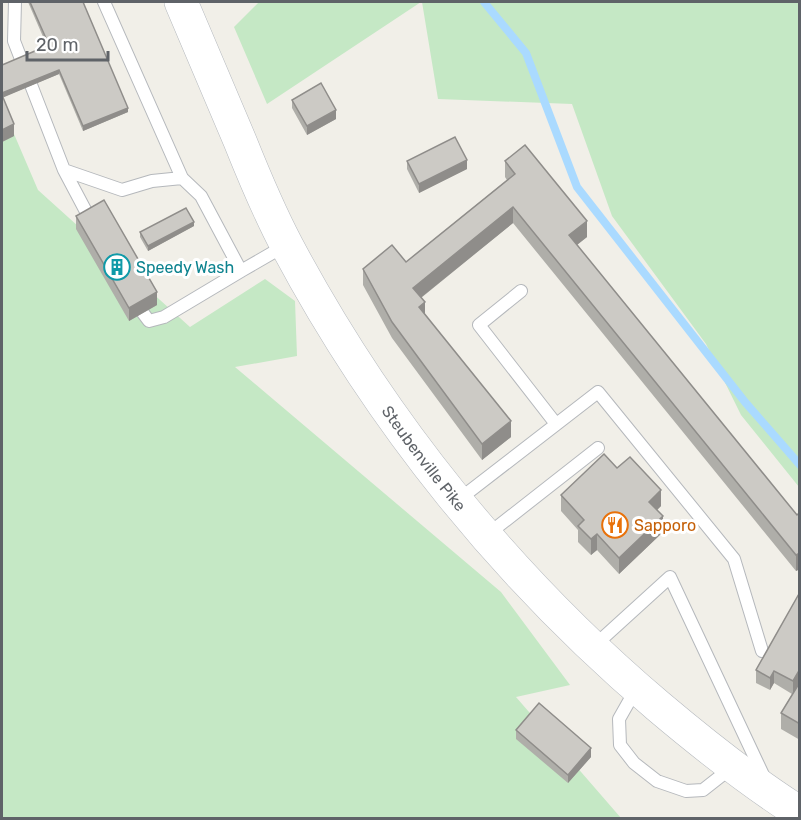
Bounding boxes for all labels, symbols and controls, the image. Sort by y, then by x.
scale bar [27,24,108,62]
text: 20 m [36,34,78,56]
building icon: Speedy Wash [102,252,132,282]
place label: Speedy Wash [136,258,234,277]
street label: Steubenville Pike [378,402,470,515]
restaurant icon: Sapporo [600,510,630,540]
place label: Sapporo [634,516,696,535]

